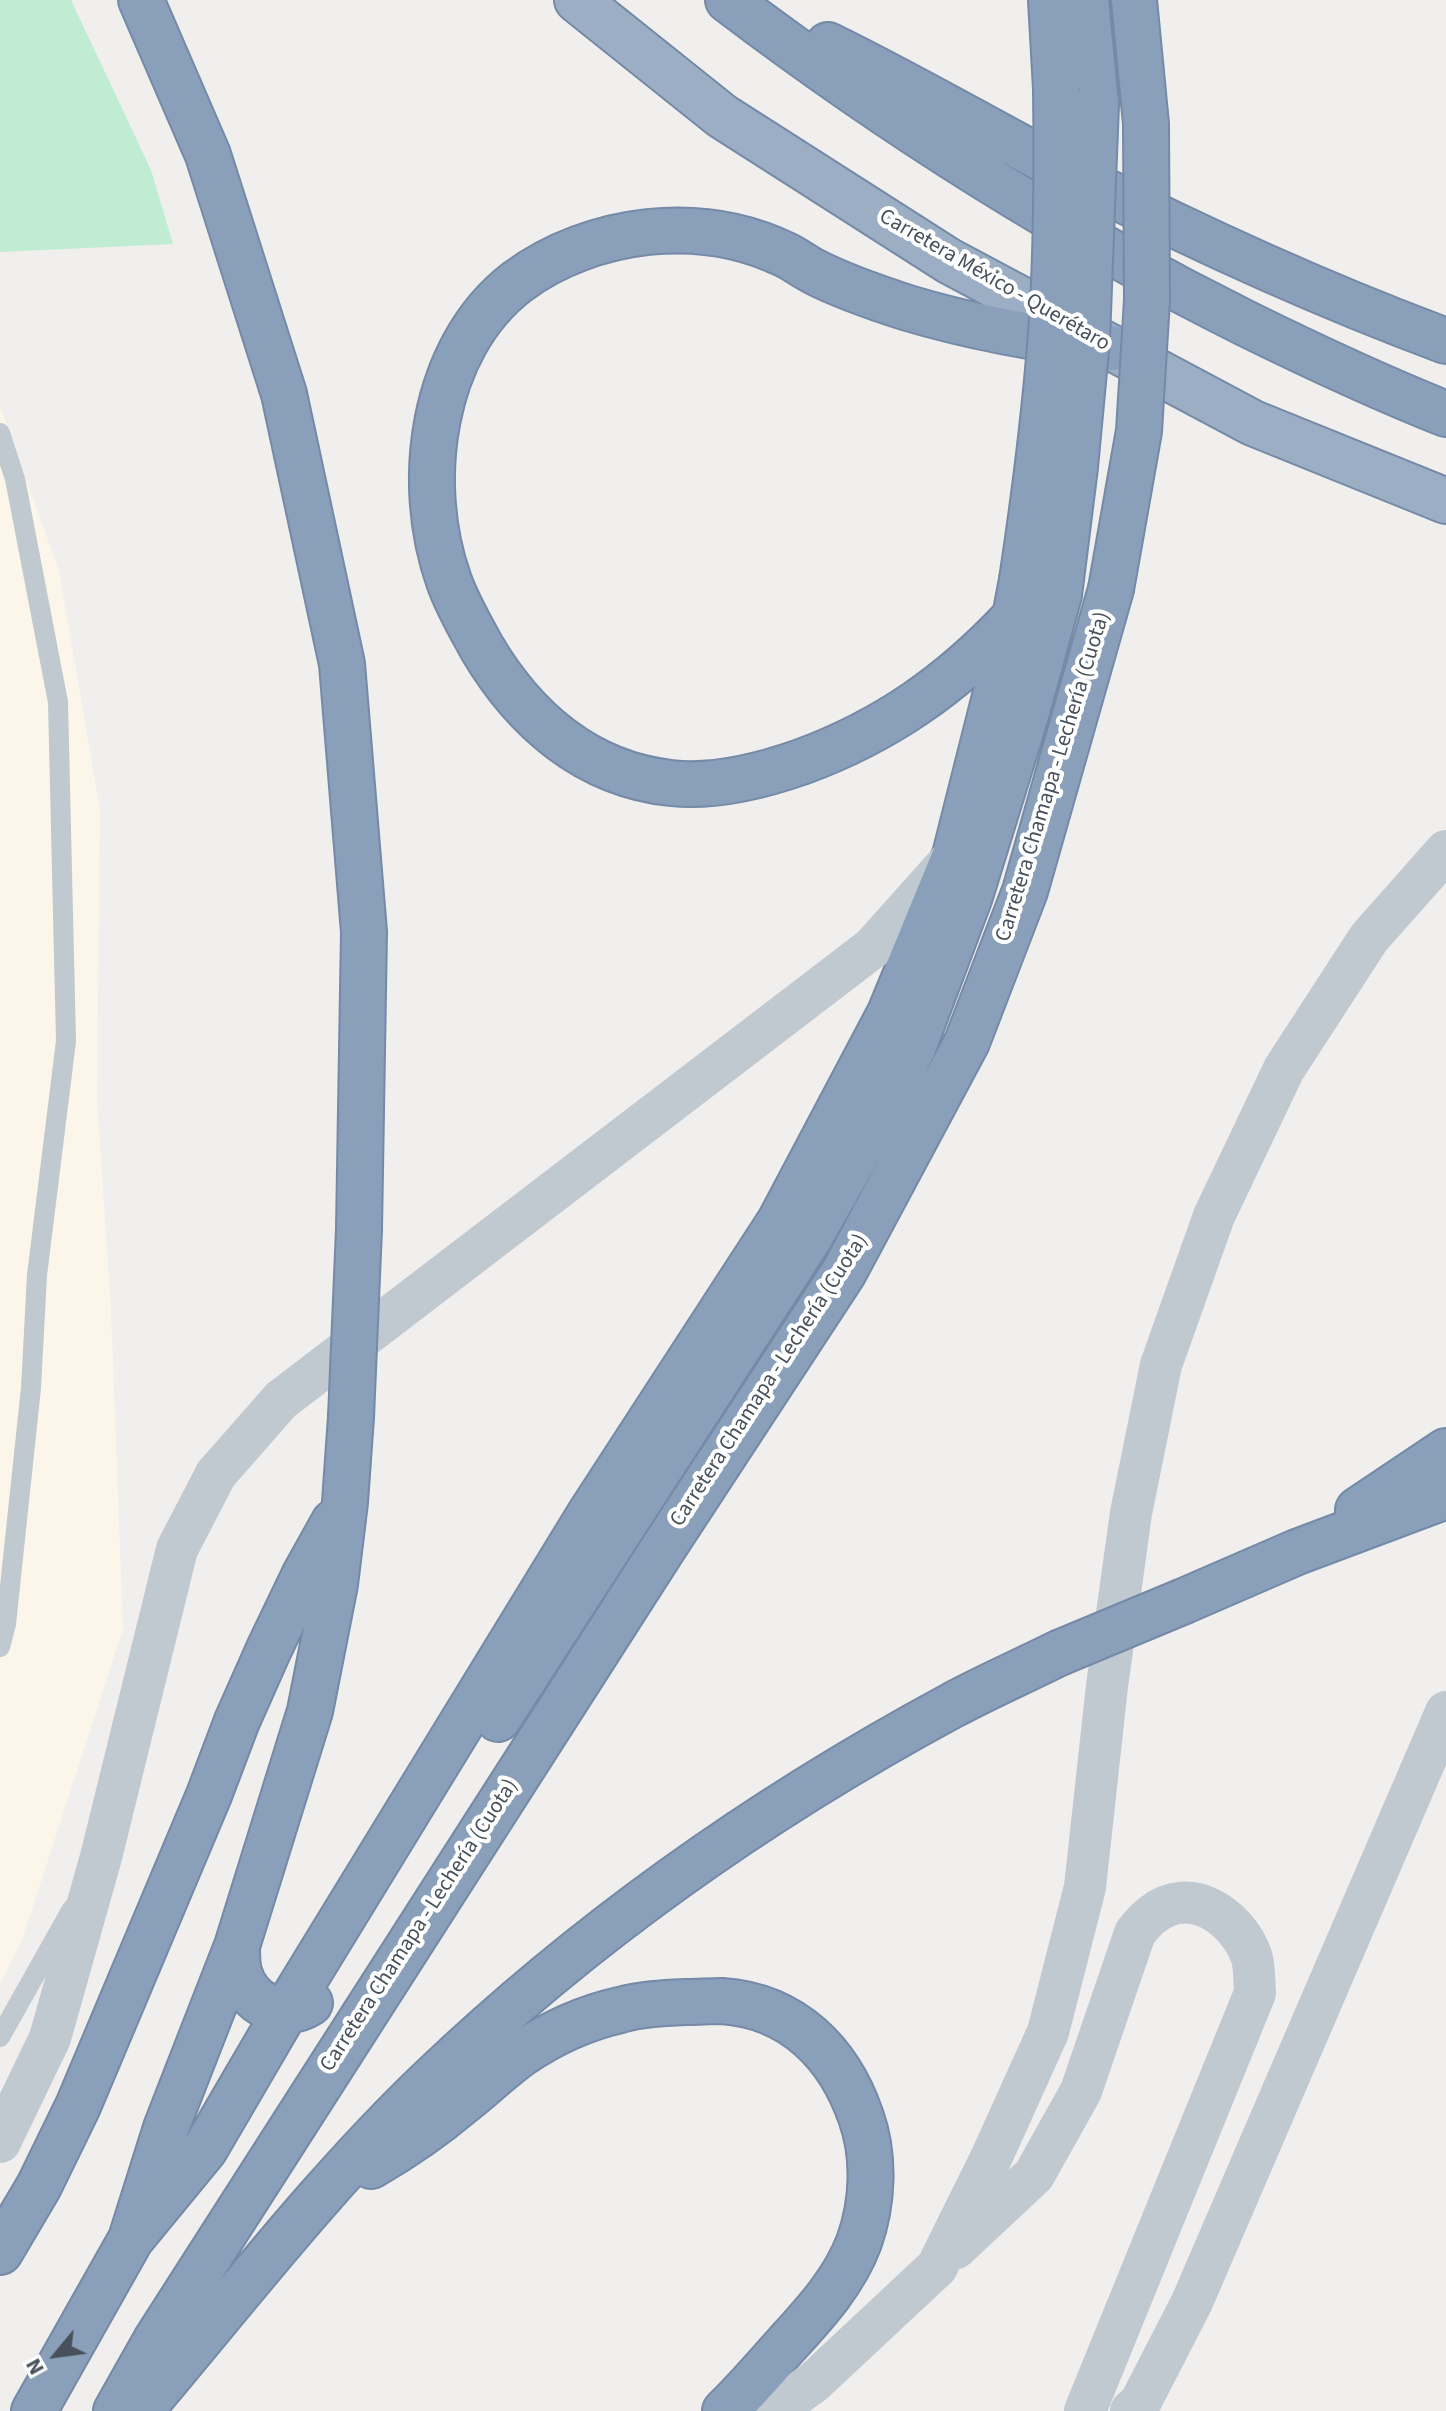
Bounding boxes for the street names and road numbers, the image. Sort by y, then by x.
street label: Carretera México - Querétaro [874,204,1114,358]
street label: Carretera Chamapa - Lechería (Cuota) [991,609,1117,945]
street label: Carretera Chamapa - Lechería (Cuota) [665,1230,875,1532]
street label: Carretera Chamapa - Lechería (Cuota) [315,1775,525,2077]

